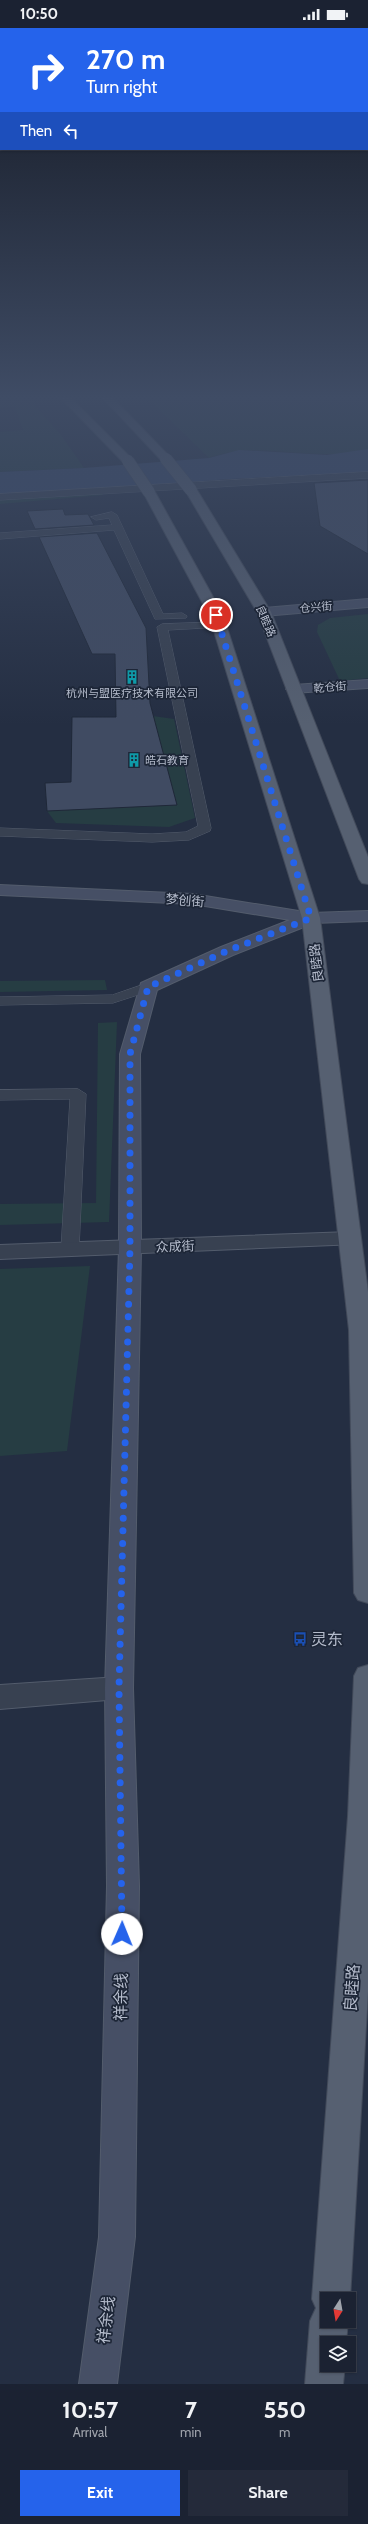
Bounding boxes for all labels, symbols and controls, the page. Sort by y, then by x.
text: 10:50 [20,5,58,23]
text: 270 m [86,42,165,76]
icon: right [20,44,72,96]
text: Turn right [86,76,157,98]
icon: left [60,120,82,142]
text: Then [20,122,52,140]
pin [199,598,233,632]
street label: 仓兴街 [299,599,333,615]
street label: 良睦路 [253,603,279,639]
icon: arrive [205,604,227,626]
building icon: 杭州与盟医疗技术有限公司 [124,669,140,685]
street label: 乾仓街 [313,679,347,695]
place label: 杭州与盟医疗技术有限公司 [66,686,198,700]
building icon: 皓石教育 [126,752,142,768]
place label: 皓石教育 [145,753,189,767]
street label: 梦创街 [165,890,205,910]
street label: 良睦路 [306,943,326,983]
street label: 众成街 [155,1237,195,1255]
place label: 灵东 [311,1630,343,1649]
bus stop icon: 灵东 [292,1631,308,1647]
position arrow [101,1913,143,1955]
street label: 良睦路 [341,1963,363,2013]
street label: 祥余线 [111,1973,131,2021]
north arrow [320,2292,356,2328]
map controls [320,2292,356,2372]
street label: 祥余线 [94,2295,118,2345]
button: layers [320,2336,356,2372]
text: 10:57 [62,2395,118,2424]
text: 7 [185,2395,197,2424]
text: 550 [263,2395,306,2424]
text: Arrival [73,2424,107,2440]
text: min [180,2424,201,2440]
text: m [279,2424,290,2440]
button: Exit [20,2470,180,2516]
button: Share [188,2470,348,2516]

